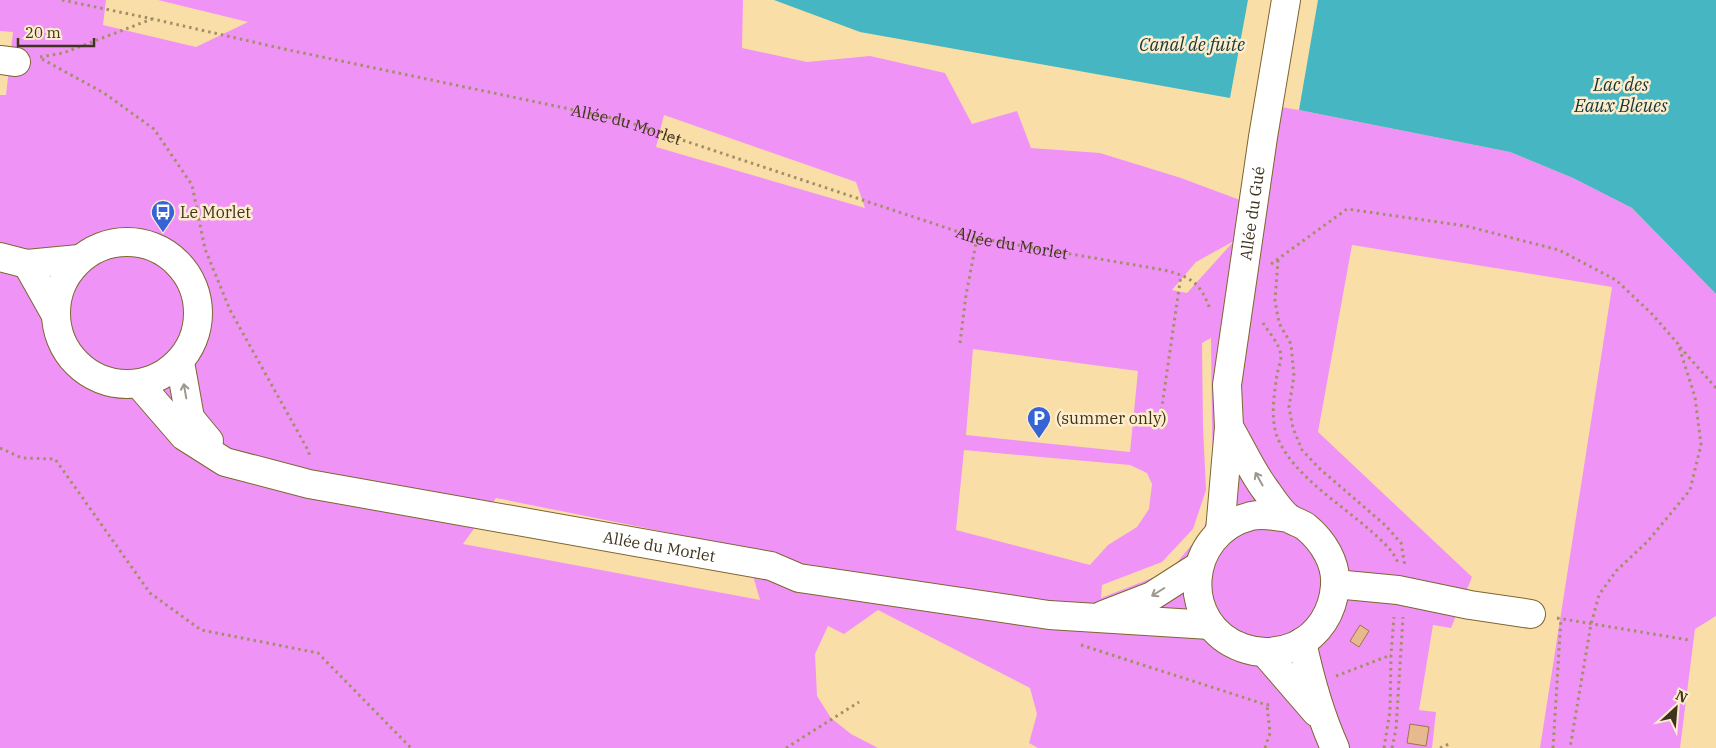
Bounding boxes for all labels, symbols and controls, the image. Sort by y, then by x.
scale bar [18,15,94,47]
text: 20 m [25,23,61,42]
water label: Canal de fuite [1139,33,1245,56]
water label: Lac des Eaux Bleues [1573,73,1668,117]
street label: Allée du Morlet [569,100,684,149]
street label: Allée du Gué [1235,165,1269,262]
bus stop icon: Le Morlet [150,199,176,233]
place label: Le Morlet [180,202,251,222]
street label: Allée du Morlet [953,222,1070,263]
one-way arrow [180,383,189,399]
parking icon: (summer only) [1026,405,1052,439]
place label: (summer only) [1056,408,1167,428]
one-way arrow [1254,472,1264,487]
street label: Allée du Morlet [602,526,717,566]
one-way arrow [1151,587,1165,597]
north arrow [1651,683,1701,733]
text: N [1673,686,1691,707]

